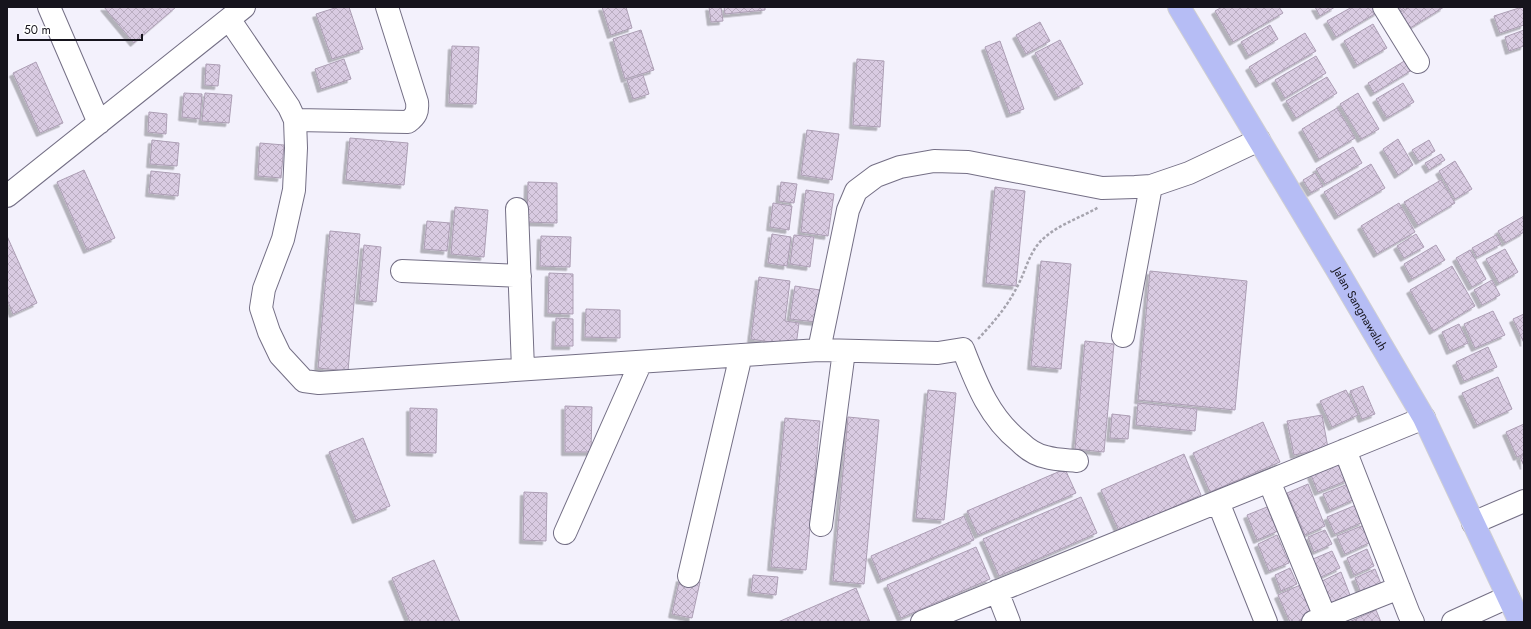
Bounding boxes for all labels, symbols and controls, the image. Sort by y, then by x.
scale bar [18,16,142,42]
text: 50 m [24,21,51,39]
street label: Jalan Sangnawaluh [1327,262,1392,354]

